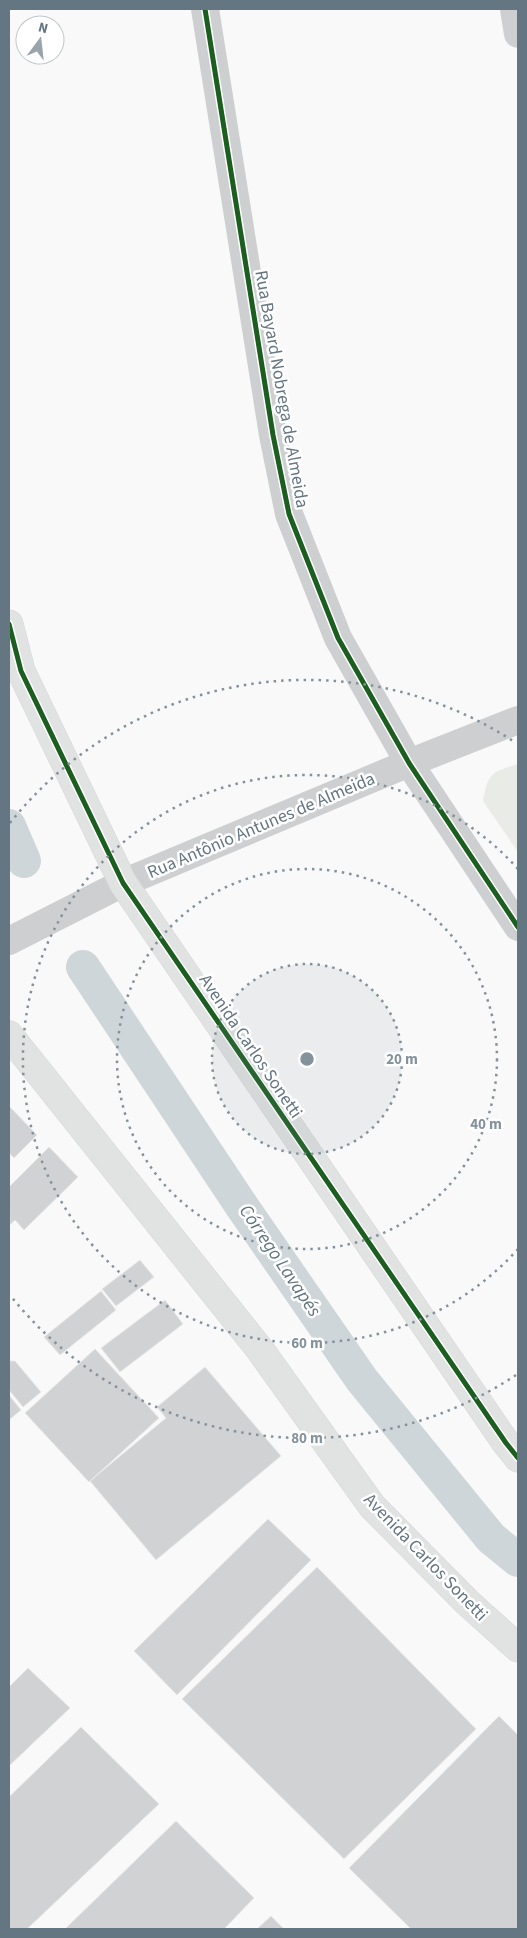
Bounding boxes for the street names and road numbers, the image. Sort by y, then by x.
street label: Rua Bayard Nobrega de Almeida [248,268,315,510]
street label: Rua Antônio Antunes de Almeida [143,766,379,885]
street label: Avenida Carlos Sonetti [193,969,308,1123]
street label: Avenida Carlos Sonetti [358,1488,493,1627]

